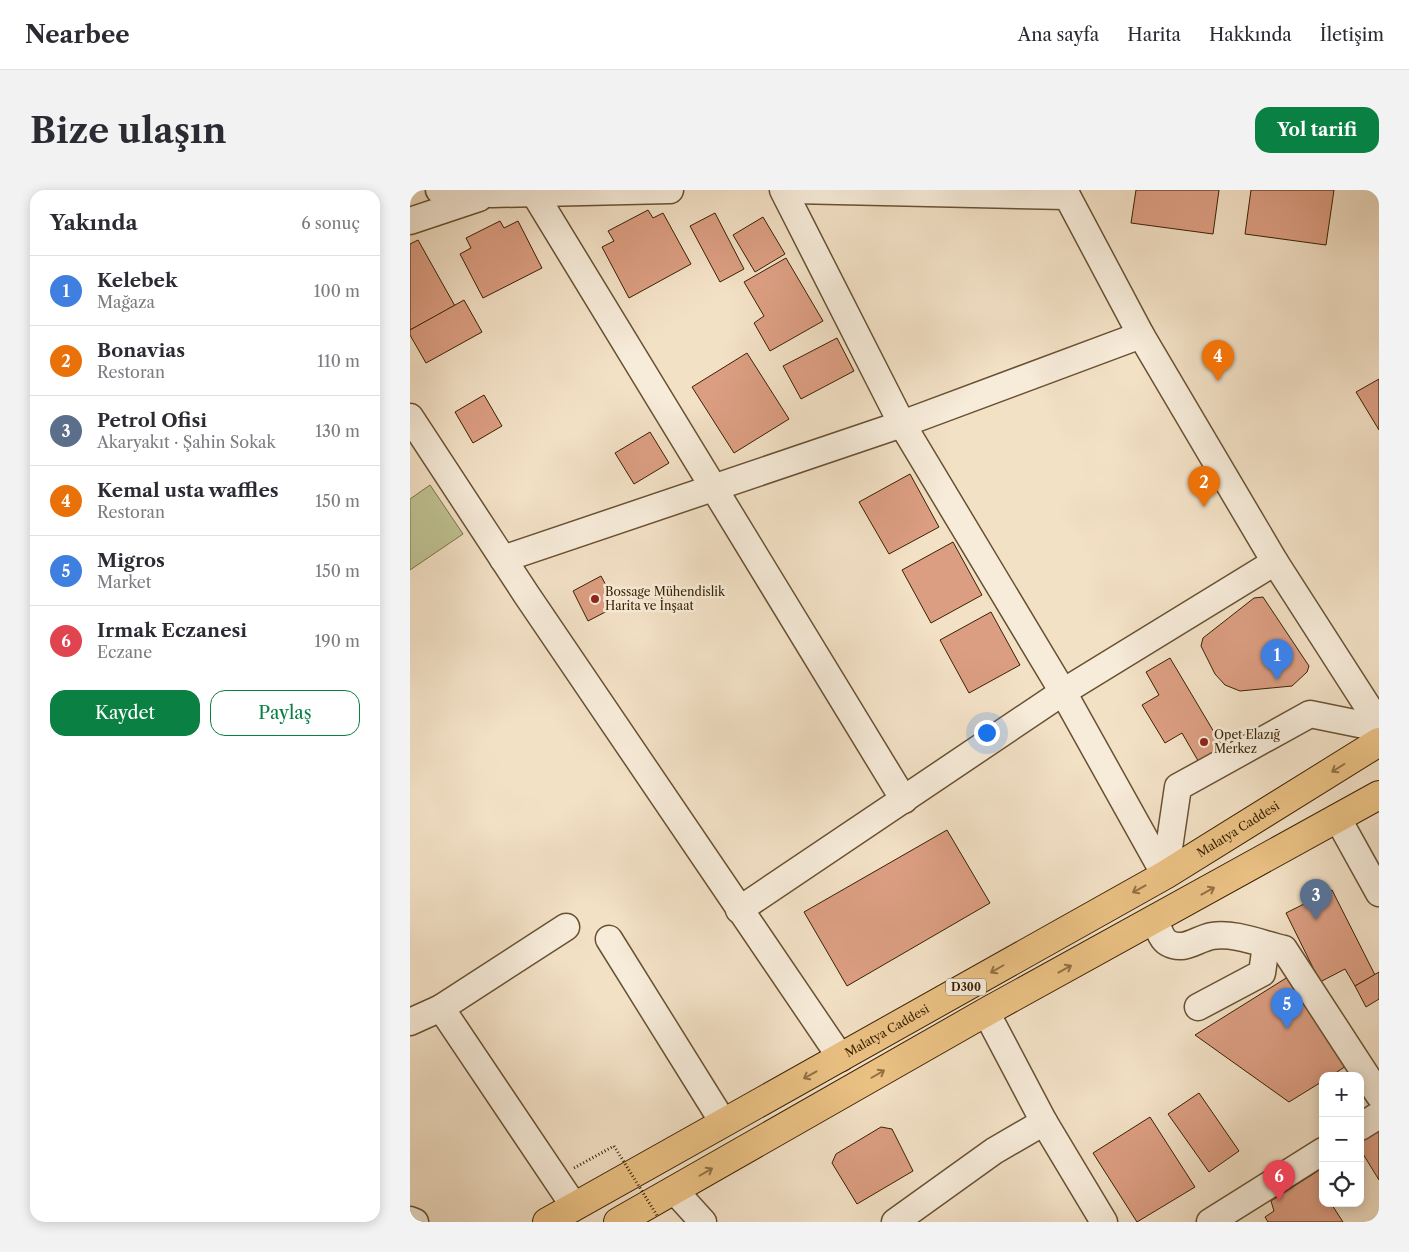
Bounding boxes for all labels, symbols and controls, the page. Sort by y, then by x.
text: Nearbee [25,20,130,49]
text: Ana sayfa [1018,24,1099,46]
text: Harita [1127,24,1181,46]
text: Hakkında [1209,24,1292,46]
text: İletişim [1320,24,1384,46]
button: Yol tarifi [1255,107,1379,153]
text: Bize ulaşın [30,109,227,152]
text: Yakında [50,210,138,235]
text: 6 sonuç [301,213,360,233]
text: Kelebek [97,269,177,292]
text: 1 [62,281,70,301]
text: 100 m [314,281,360,301]
text: Mağaza [97,292,155,312]
text: Bonavias [97,339,185,362]
pin: 4 [1202,340,1234,381]
text: 2 [61,351,71,371]
text: 110 m [317,351,360,371]
text: Restoran [97,362,165,382]
text: Petrol Ofisi [97,409,207,432]
text: 3 [61,421,71,441]
text: 130 m [315,421,360,441]
text: Akaryakıt · Şahin Sokak [97,432,276,452]
pin: 2 [1188,466,1220,507]
text: Kemal usta waffles [97,479,279,502]
text: 4 [61,491,71,511]
text: 150 m [315,491,360,511]
text: Restoran [97,502,165,522]
text: Migros [97,549,165,572]
text: 5 [62,561,70,581]
text: 150 m [315,561,360,581]
text: Market [97,572,151,592]
place label: Bossage Mühendislik Harita ve İnşaat [605,584,726,613]
marker: Bossage Mühendislik Harita ve İnşaat [589,593,601,605]
text: Irmak Eczanesi [97,619,247,642]
text: 6 [61,631,71,651]
text: 190 m [315,631,360,651]
pin: 1 [1261,639,1293,680]
text: Eczane [97,642,152,662]
button: Kaydet [50,690,200,736]
button: Paylaş [210,690,360,736]
your location [974,720,1000,746]
place label: Opet Elazığ Merkez [1214,727,1281,756]
marker: Opet Elazığ Merkez [1198,736,1210,748]
one-way arrow [1331,763,1345,773]
street label: Malatya Caddesi [1194,798,1282,860]
pin: 3 [1300,879,1332,920]
one-way arrow [1133,885,1147,895]
one-way arrow [1200,886,1215,895]
one-way arrow [1058,963,1072,973]
one-way arrow [991,964,1005,974]
road number: D300 [946,979,986,996]
pin: 5 [1271,988,1303,1029]
street label: Malatya Caddesi [842,1001,932,1060]
one-way arrow [870,1068,884,1078]
one-way arrow [804,1070,818,1080]
map controls [1319,1072,1364,1207]
button: + [1319,1072,1364,1117]
button: − [1319,1117,1364,1162]
pin: 6 [1263,1160,1295,1201]
button: locate [1319,1162,1364,1207]
one-way arrow [699,1166,713,1176]

